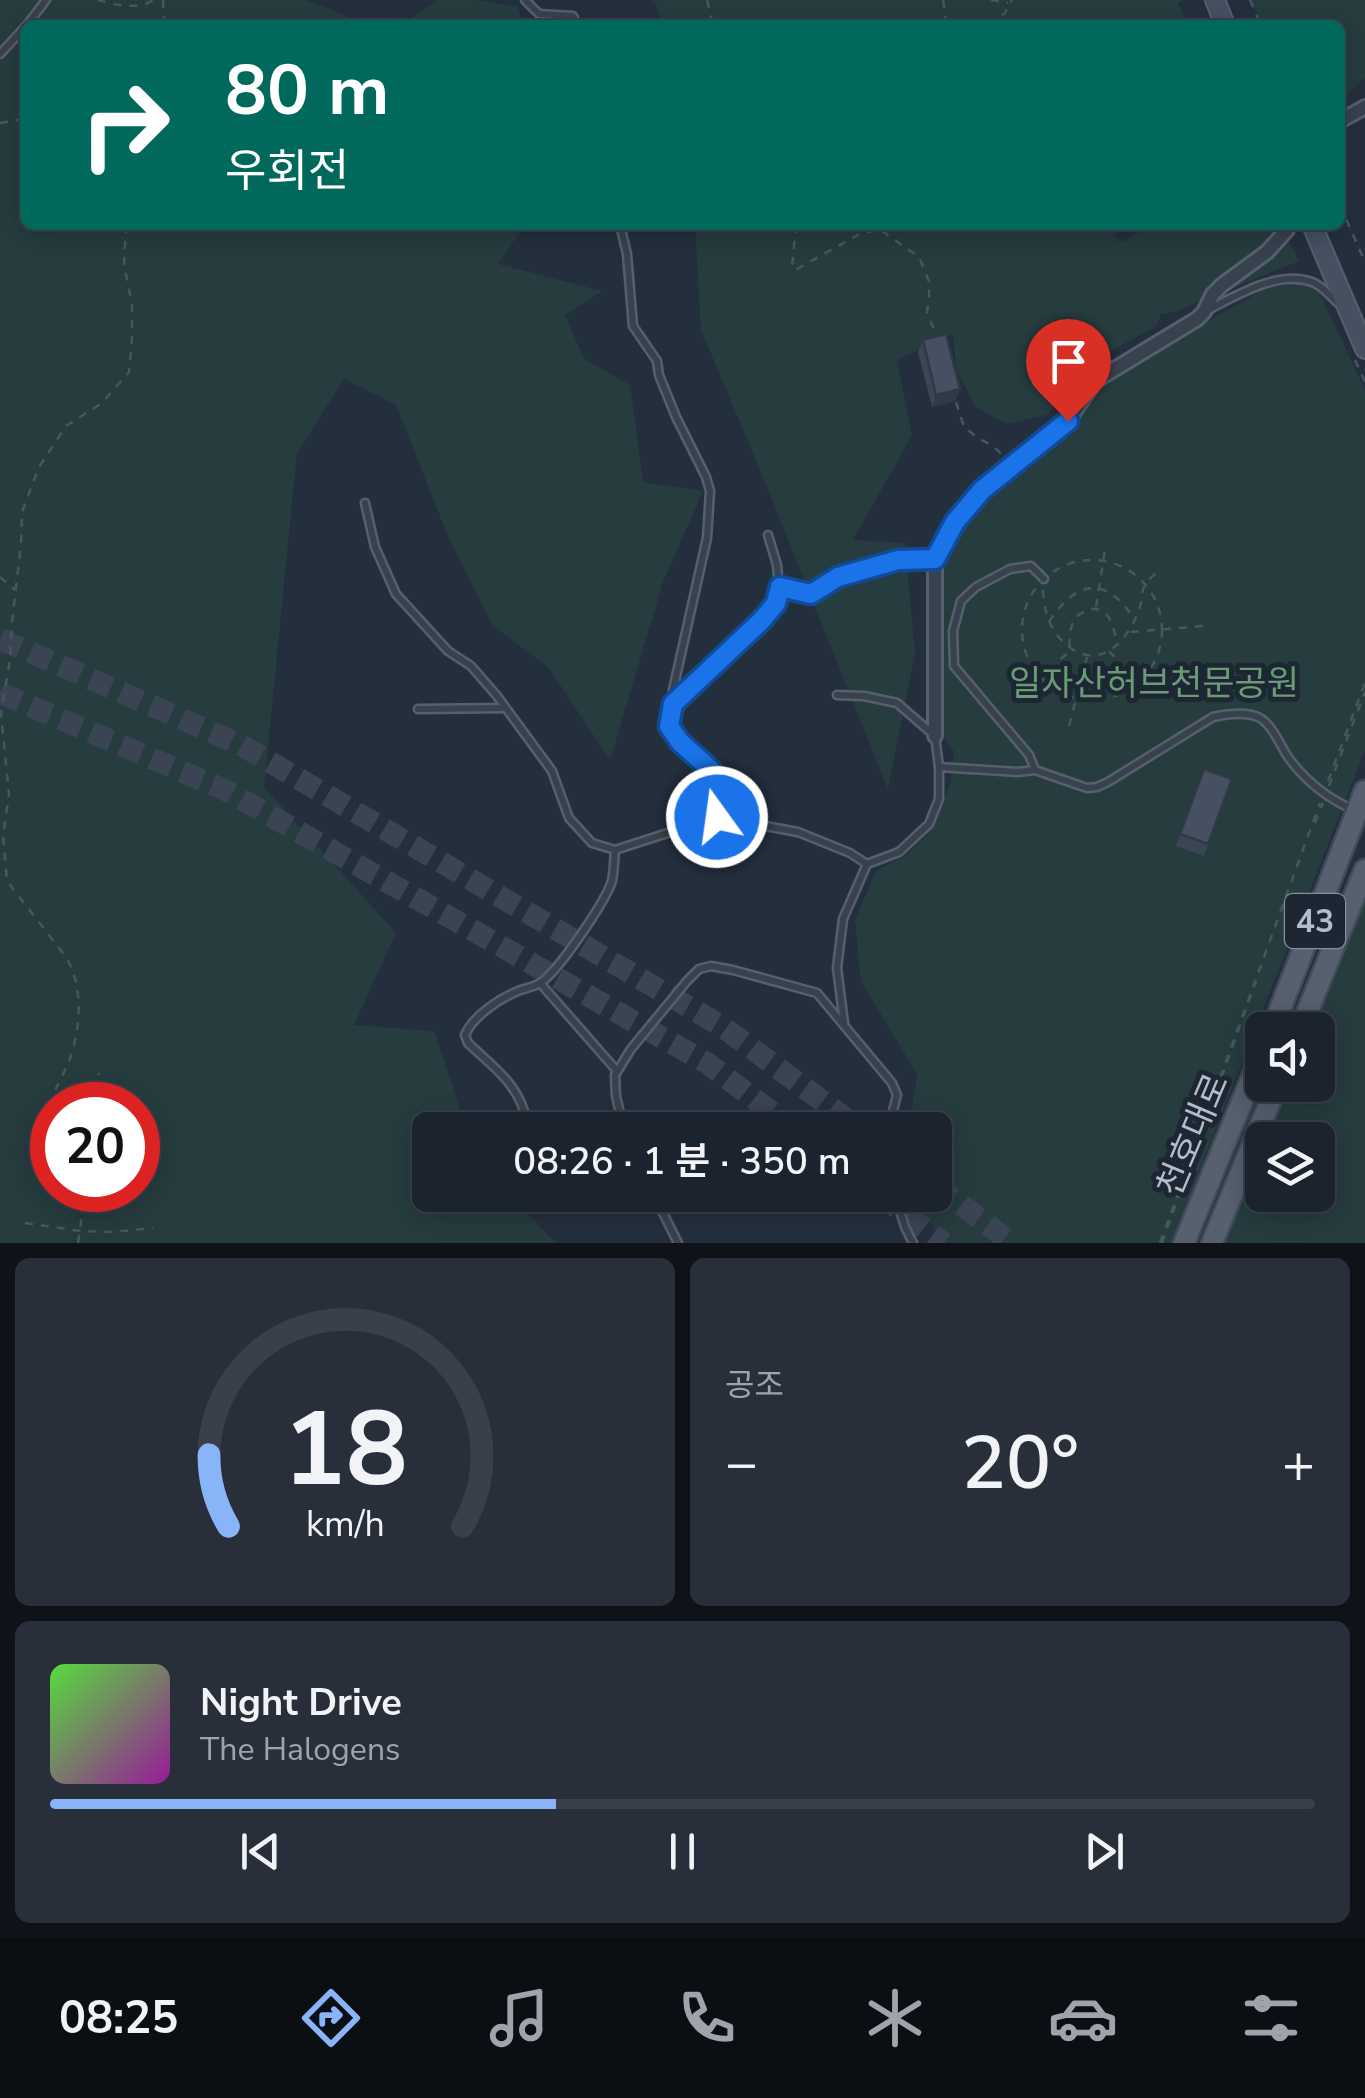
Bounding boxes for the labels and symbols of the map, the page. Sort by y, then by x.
pin [1026,319,1111,422]
park label: 일자산허브천문공원 [1009,660,1299,707]
position arrow [665,765,769,869]
road number: 43 [1285,894,1345,948]
street label: 천호대로 [1146,1067,1240,1203]
speed limit sign: 20 [30,1082,160,1212]

